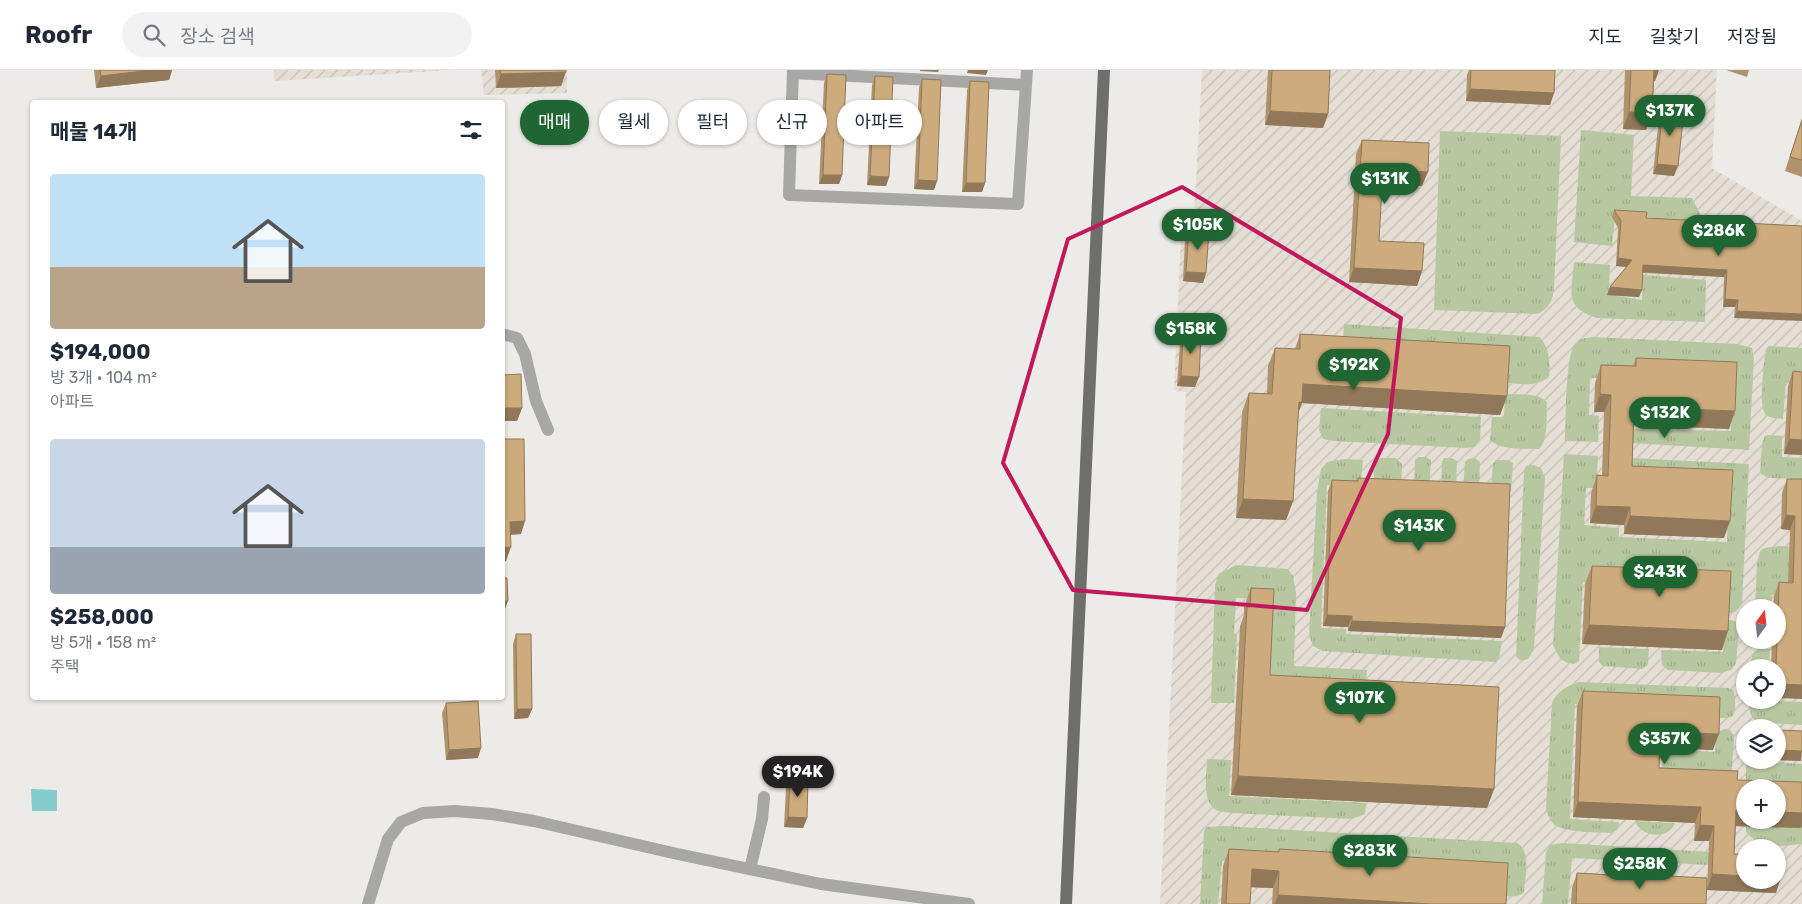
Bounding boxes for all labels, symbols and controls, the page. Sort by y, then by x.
search box [122,12,472,57]
text: Roofr [25,21,92,49]
icon: search [140,21,168,49]
text: 장소 검색 [180,25,255,48]
text: 지도 [1589,26,1622,48]
text: 길찾기 [1650,26,1699,48]
text: 저장됨 [1727,26,1777,48]
pin: $137K [1635,94,1705,137]
chip: 매매 [520,100,589,145]
chip: 월세 [599,100,668,145]
chip: 필터 [678,100,747,145]
chip: 신규 [757,100,827,145]
chip: 아파트 [837,100,922,145]
text: $137K [1646,101,1694,120]
icon: filters [457,116,485,144]
text: 매물 14개 [50,119,137,144]
pin: $131K [1350,162,1420,205]
text: $131K [1361,169,1409,188]
icon: home [223,206,313,296]
pin: $105K [1163,208,1233,251]
pin: $286K [1684,214,1754,257]
text: $105K [1173,215,1223,234]
text: $286K [1693,221,1745,240]
pin: $158K [1156,312,1226,355]
text: $158K [1166,319,1216,338]
text: $194,000 [50,339,151,364]
pin: $192K [1319,348,1389,391]
text: $192K [1329,355,1379,374]
text: 방 3개 · 104 m² [50,368,157,387]
text: 아파트 [50,392,94,411]
pin: $132K [1630,396,1700,439]
text: $132K [1640,403,1690,422]
icon: home [223,471,313,561]
pin: $143K [1384,510,1454,552]
text: $143K [1394,516,1444,535]
pin: $243K [1625,556,1695,598]
text: $243K [1633,562,1687,581]
north arrow [1736,599,1786,649]
map controls [1736,599,1786,889]
text: $258,000 [50,604,154,629]
text: 방 5개 · 158 m² [50,633,156,652]
text: 주택 [50,657,79,676]
button: locate [1736,659,1786,709]
pin: $107K [1325,682,1395,724]
text: $107K [1335,688,1385,707]
button: layers [1736,719,1786,769]
pin: $357K [1630,722,1700,765]
text: $357K [1639,729,1691,748]
pin: $194K [763,756,833,798]
text: $194K [773,762,823,781]
button: + [1736,779,1786,829]
pin: $283K [1335,834,1405,877]
button: − [1736,839,1786,889]
text: $283K [1343,841,1397,860]
pin: $258K [1605,848,1675,890]
text: $258K [1614,854,1666,873]

